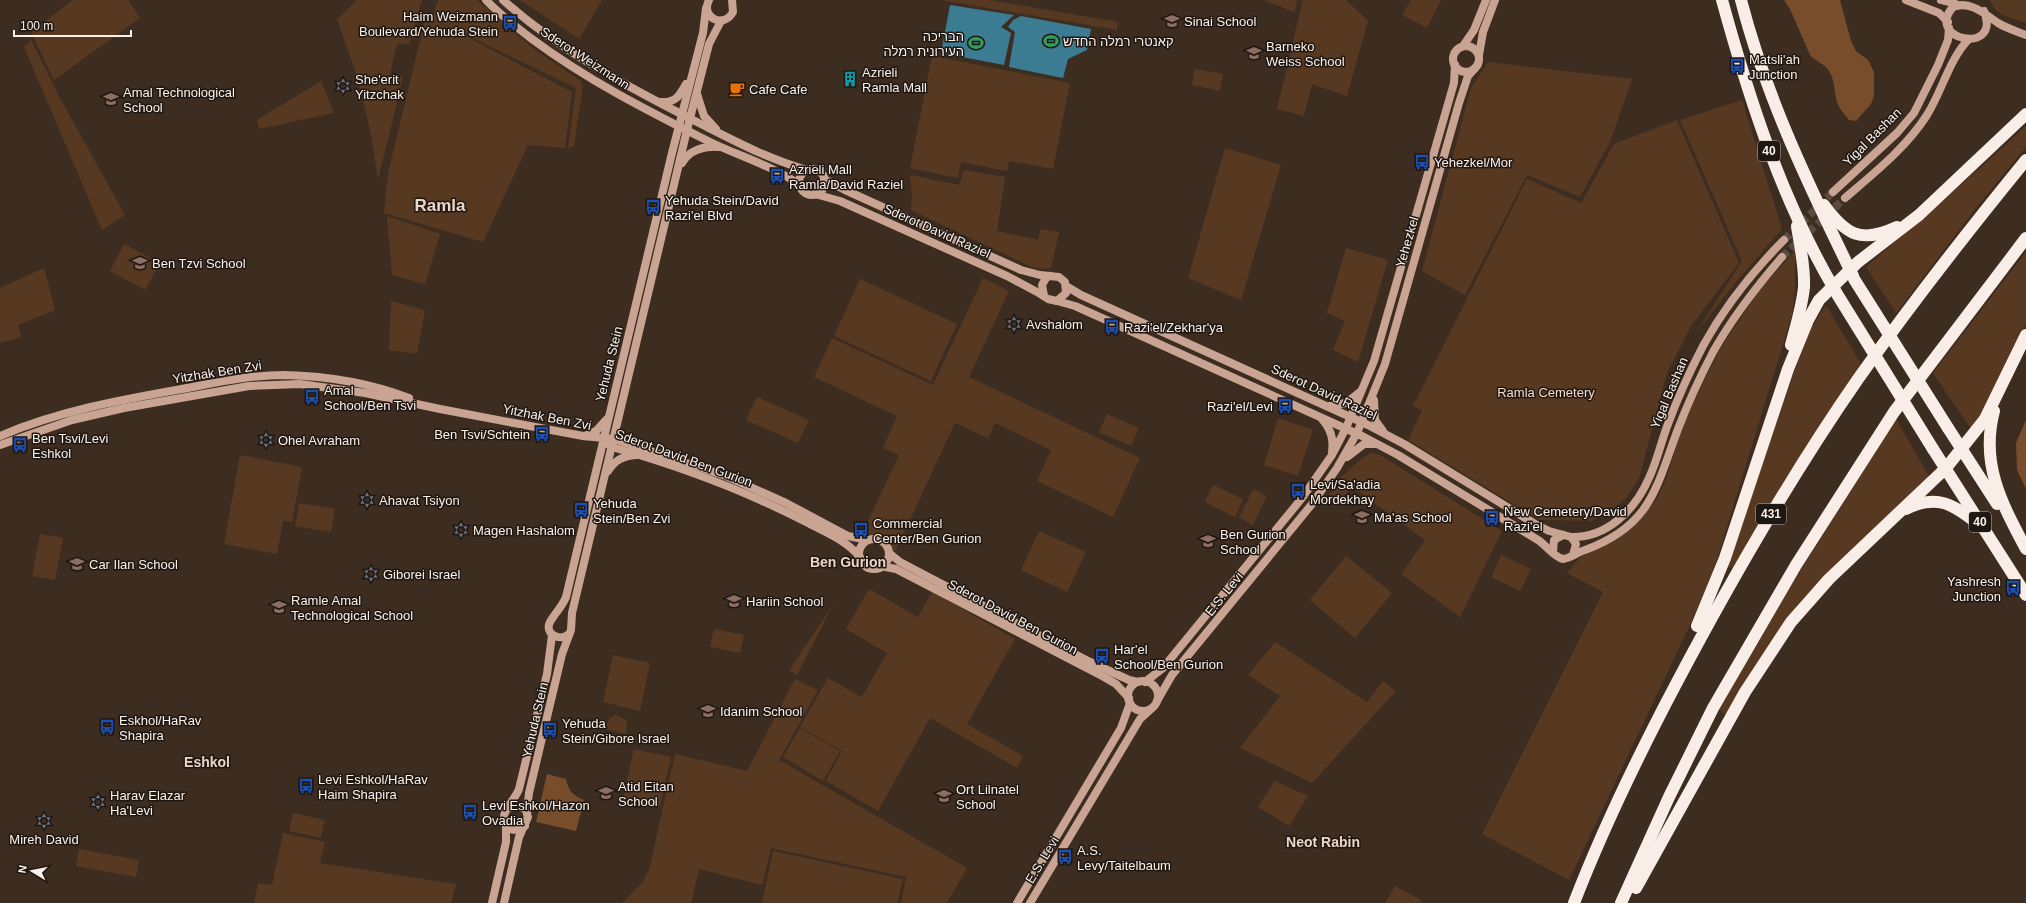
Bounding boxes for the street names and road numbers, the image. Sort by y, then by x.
street label: Sderot Weizmann [538,24,632,92]
street label: Yigal Bashan [1840,105,1904,169]
road number: 40 [1758,141,1780,161]
street label: Sderot David Raziel [881,201,993,261]
street label: Yehezkel [1393,215,1421,269]
street label: Yehuda Stein [592,325,626,403]
street label: Yigal Bashan [1647,355,1691,431]
street label: Yitzhak Ben Zvi [171,358,263,386]
street label: Sderot David Raziel [1269,361,1379,423]
street label: Yitzhak Ben Zvi [501,401,593,433]
street label: Sderot David Ben Gurion [614,426,754,490]
road number: 431 [1756,504,1786,524]
road number: 40 [1969,512,1991,532]
street label: E.S. Levi [1202,569,1246,619]
street label: Sderot David Ben Gurion [946,576,1080,658]
street label: Yehuda Stein [519,681,551,759]
street label: E.S. Levi [1022,834,1062,886]

